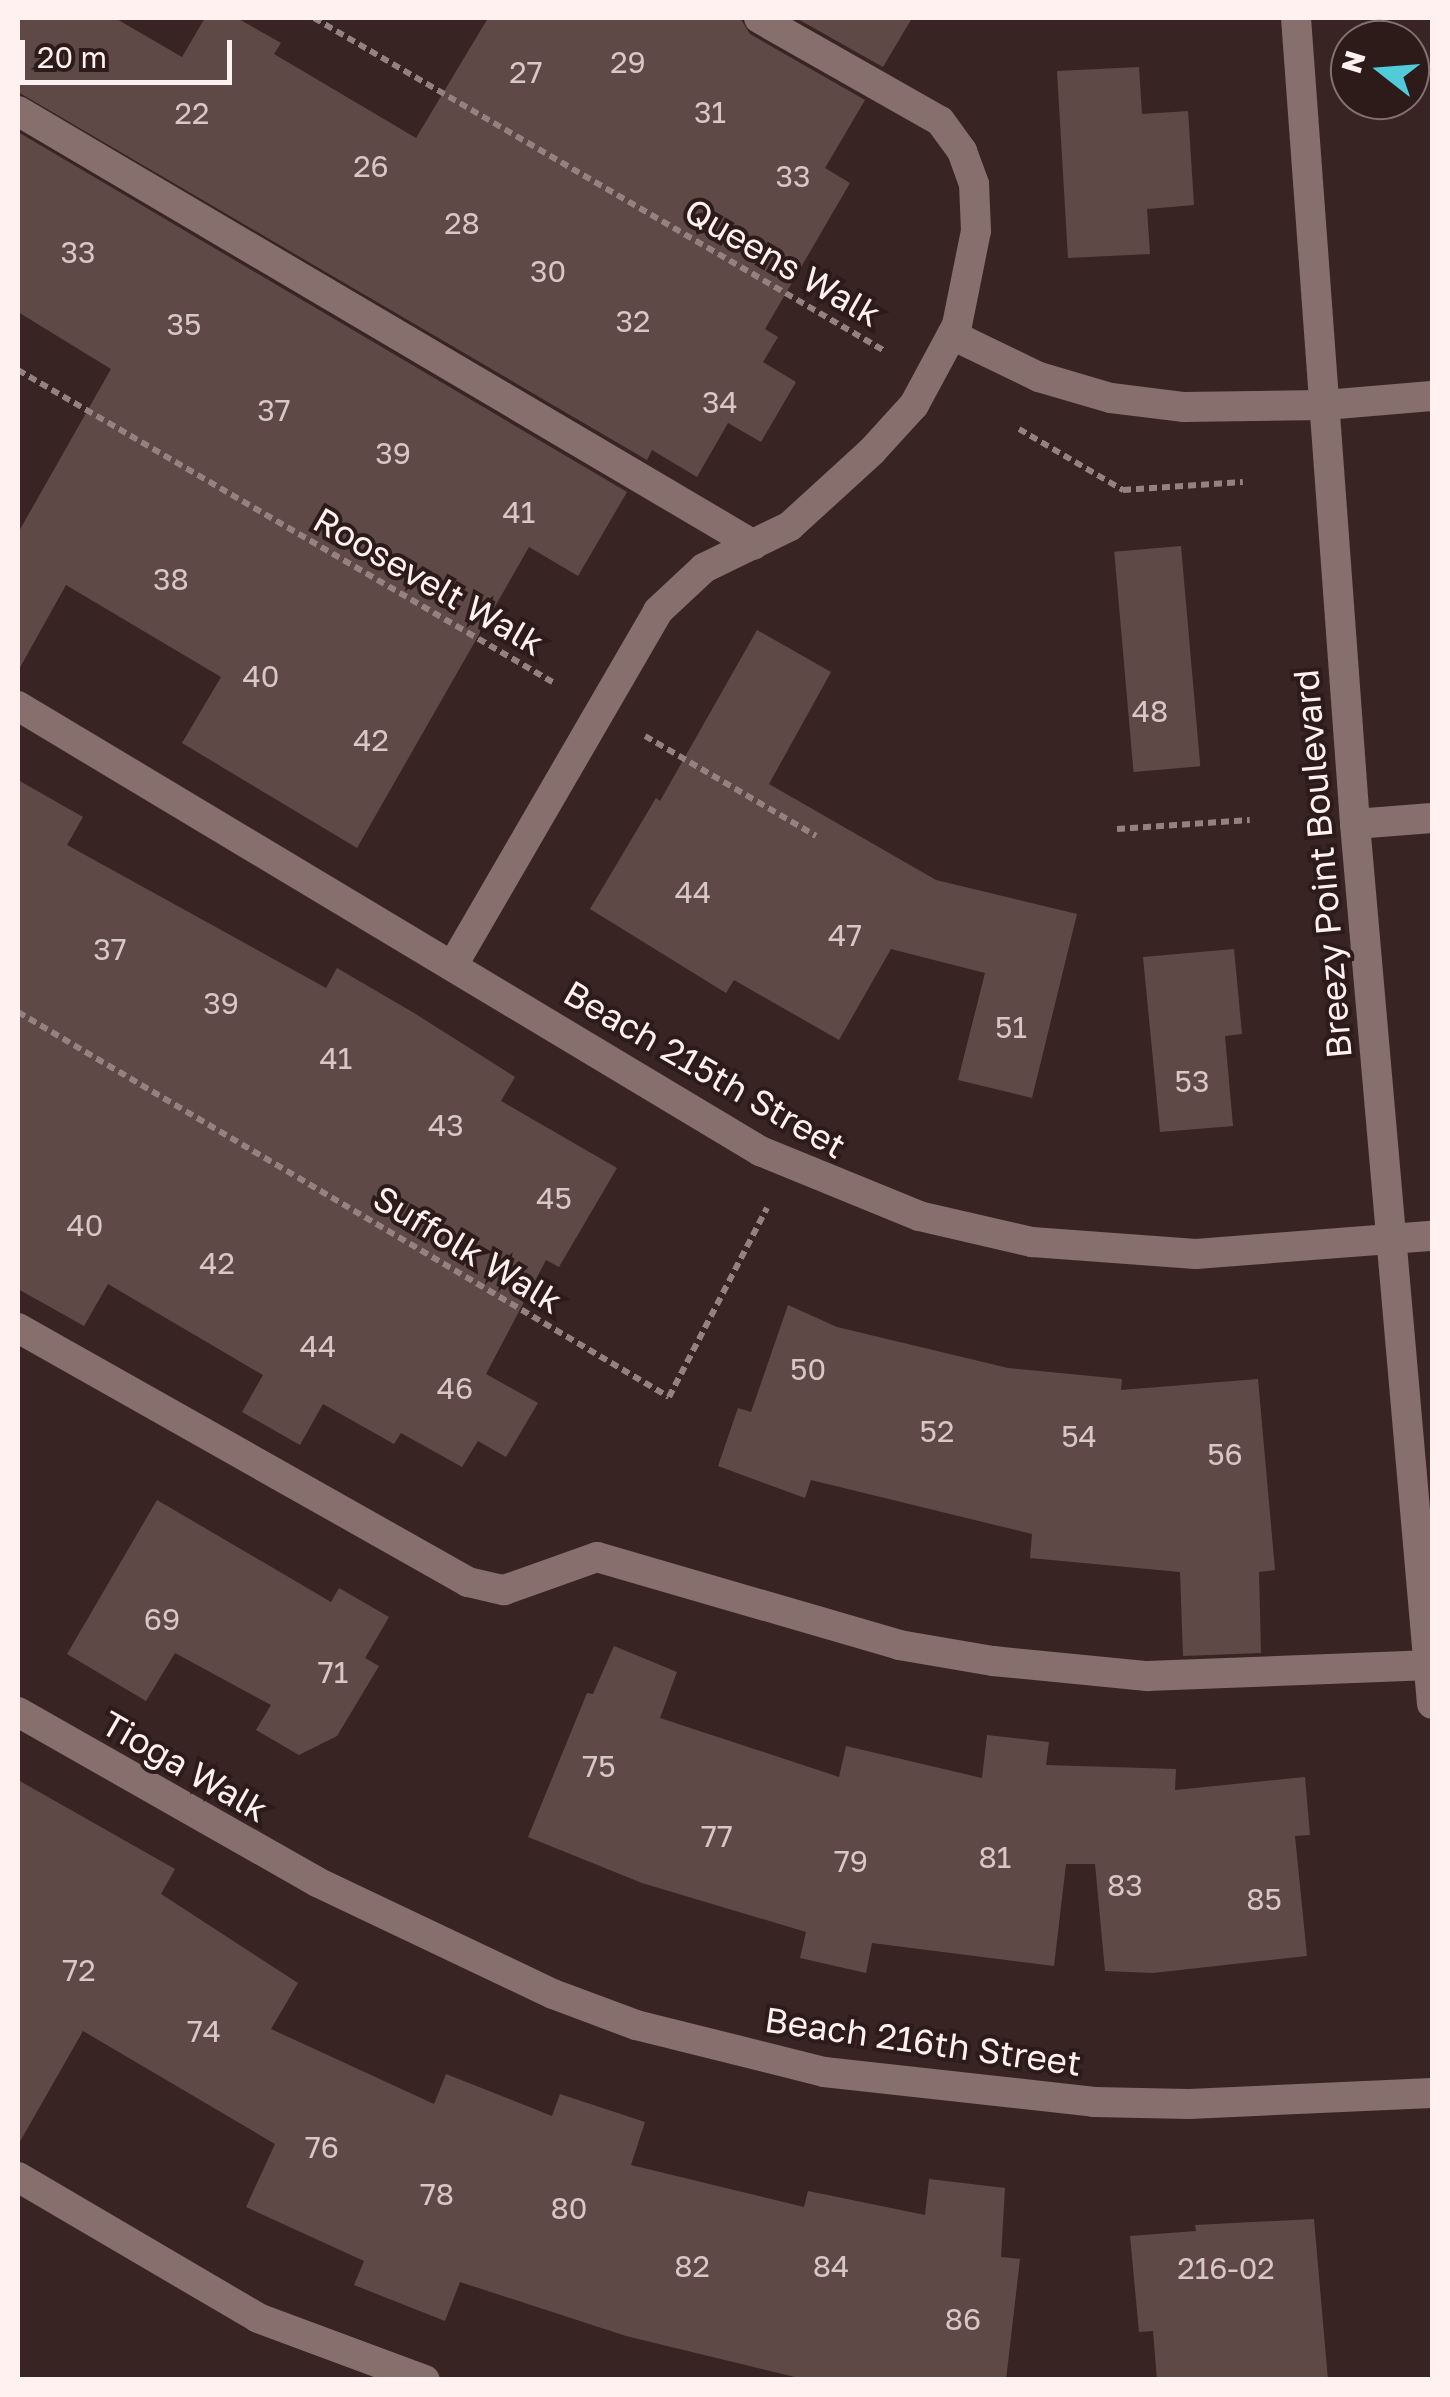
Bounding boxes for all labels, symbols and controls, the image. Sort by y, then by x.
scale bar [25,20,238,82]
north arrow [1330,20,1430,120]
text: 20 m [37,39,107,75]
house number: 29 [610,44,646,80]
text: N [1334,47,1372,77]
house number: 27 [509,54,543,90]
house number: 31 [694,94,726,130]
house number: 22 [175,95,209,131]
house number: 26 [353,148,389,184]
house number: 33 [775,158,811,194]
street label: Queens Walk [677,189,889,335]
house number: 28 [444,205,480,241]
house number: 33 [60,234,96,270]
house number: 30 [530,253,566,289]
house number: 32 [616,303,650,339]
house number: 35 [167,306,201,342]
house number: 34 [702,384,738,420]
house number: 37 [257,392,291,428]
house number: 39 [375,435,411,471]
house number: 41 [503,494,535,530]
street label: Roosevelt Walk [306,498,552,664]
house number: 38 [153,561,189,597]
house number: 40 [243,658,279,694]
street label: Breezy Point Boulevard [1284,668,1360,1060]
house number: 48 [1132,693,1168,729]
house number: 42 [353,722,389,758]
house number: 44 [675,874,711,910]
house number: 47 [828,917,862,953]
house number: 37 [93,931,127,967]
street label: Beach 215th Street [557,971,853,1167]
house number: 39 [203,985,239,1021]
house number: 51 [995,1009,1027,1045]
house number: 41 [320,1040,352,1076]
house number: 53 [1175,1063,1209,1099]
house number: 43 [428,1107,464,1143]
street label: Suffolk Walk [366,1176,570,1322]
house number: 45 [536,1180,572,1216]
house number: 40 [67,1207,103,1243]
house number: 42 [199,1245,235,1281]
house number: 44 [300,1328,336,1364]
house number: 50 [790,1351,826,1387]
house number: 46 [437,1370,473,1406]
house number: 52 [920,1413,954,1449]
house number: 54 [1061,1418,1097,1454]
house number: 56 [1207,1436,1243,1472]
house number: 69 [144,1601,180,1637]
house number: 71 [318,1654,348,1690]
street label: Tioga Walk [94,1702,276,1830]
house number: 75 [582,1748,616,1784]
house number: 77 [701,1818,733,1854]
house number: 81 [979,1839,1011,1875]
house number: 79 [834,1843,868,1879]
house number: 83 [1107,1867,1143,1903]
house number: 85 [1246,1881,1282,1917]
house number: 72 [62,1952,96,1988]
street label: Beach 216th Street [762,1998,1084,2084]
house number: 74 [187,2013,221,2049]
house number: 76 [305,2129,339,2165]
house number: 78 [420,2176,454,2212]
house number: 80 [551,2190,587,2226]
house number: 82 [674,2248,710,2284]
house number: 84 [813,2248,849,2284]
house number: 216-02 [1177,2250,1275,2286]
house number: 86 [945,2301,981,2337]

